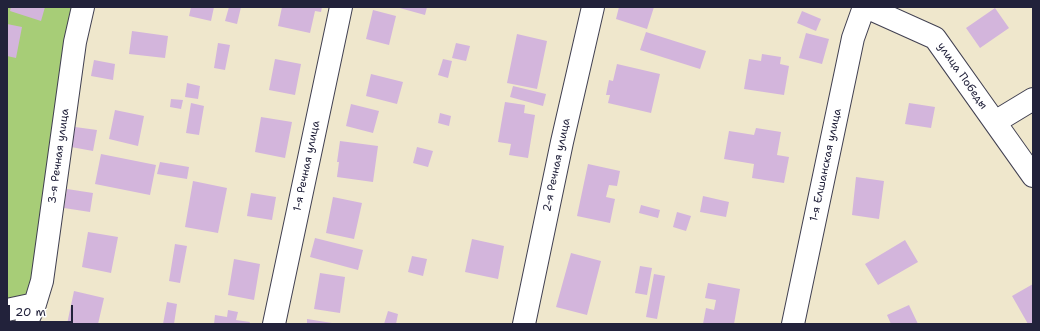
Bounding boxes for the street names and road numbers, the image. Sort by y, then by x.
street label: улица Победы [934,40,990,112]
street label: 1-я Елшанская улица [808,107,844,223]
street label: 3-я Речная улица [46,108,72,204]
street label: 2-я Речная улица [541,117,573,213]
street label: 1-я Речная улица [291,119,323,213]

